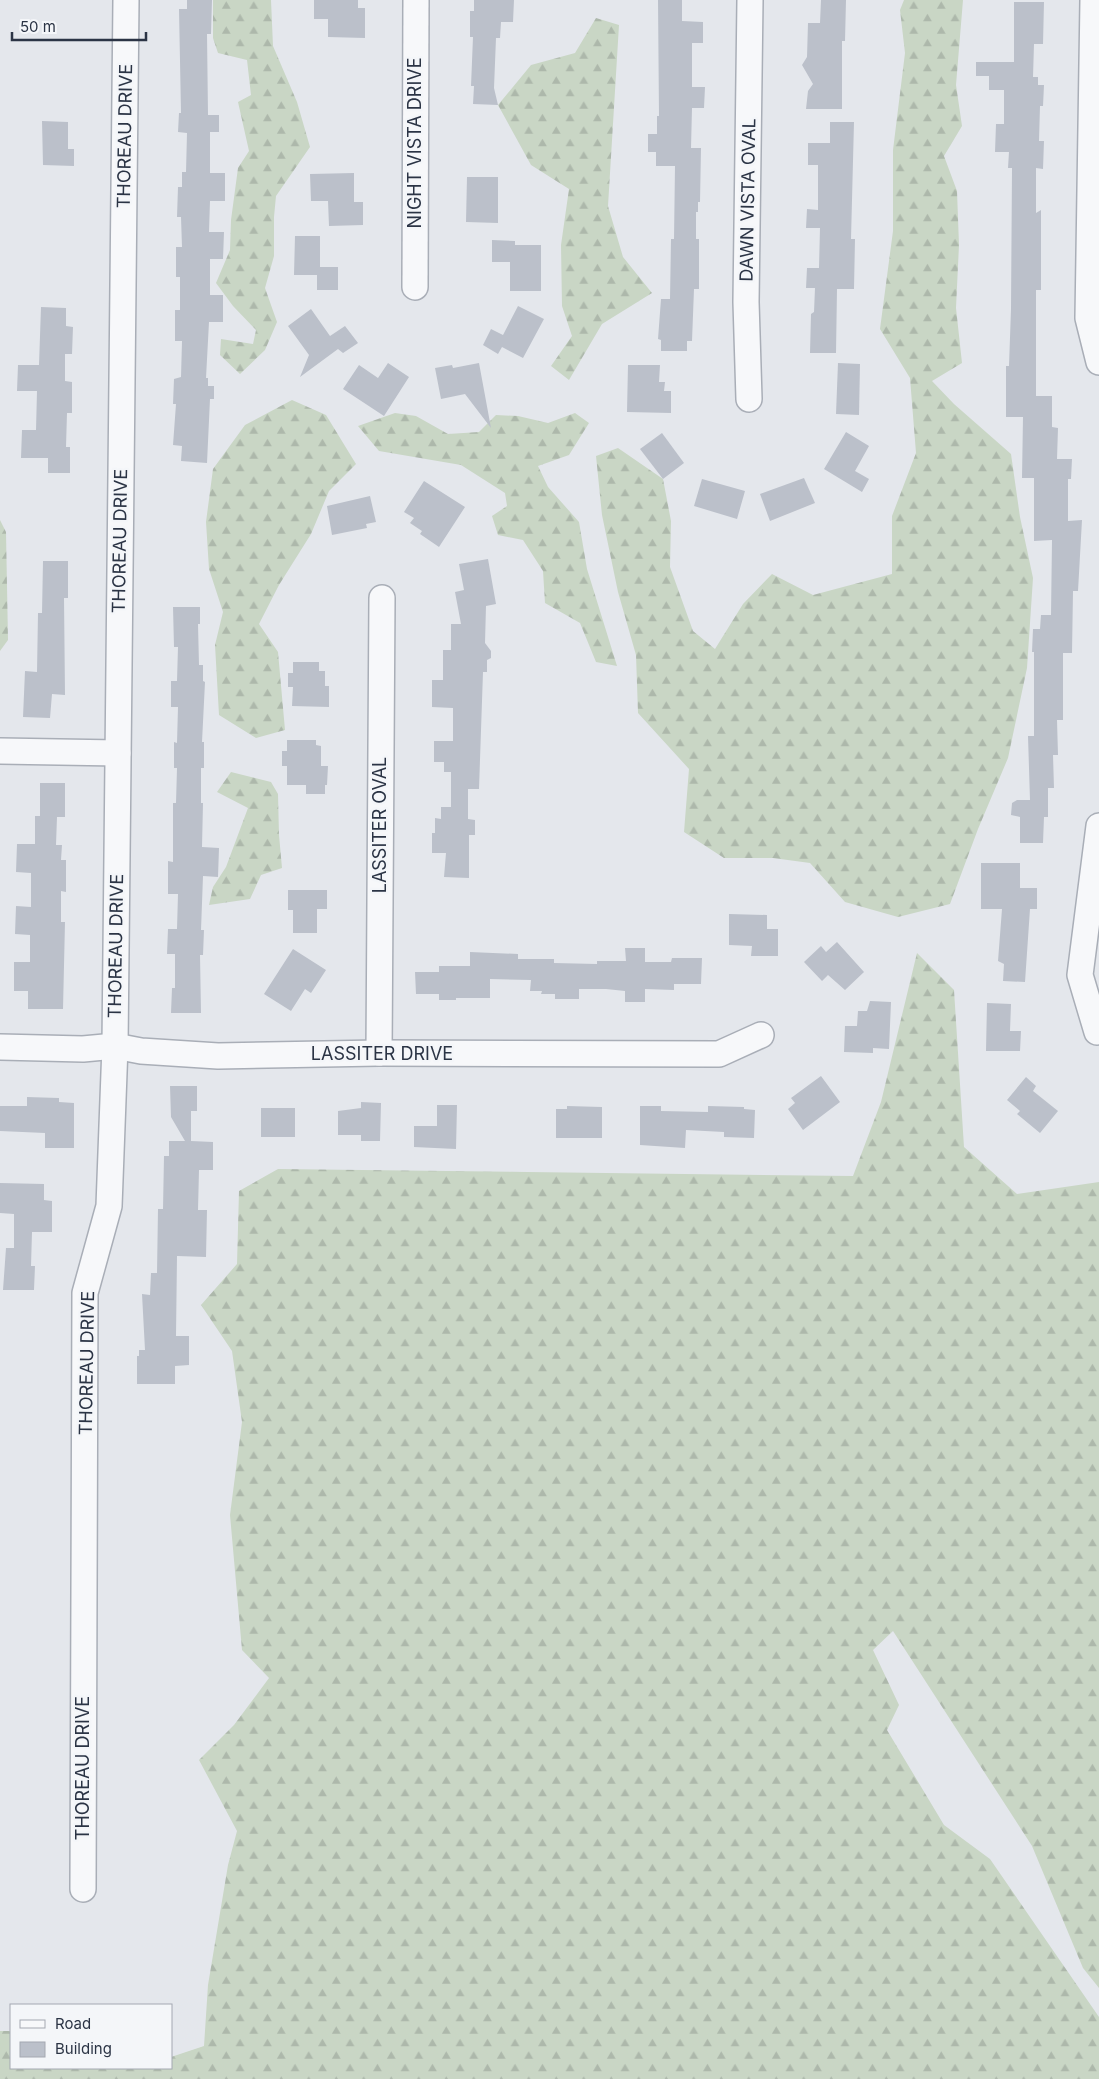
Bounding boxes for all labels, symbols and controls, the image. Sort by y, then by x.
scale bar [12,10,146,42]
text: 50 m [20,17,56,36]
street label: NIGHT VISTA DRIVE [404,58,425,228]
street label: THOREAU DRIVE [113,64,136,208]
street label: DAWN VISTA OVAL [736,118,759,282]
street label: THOREAU DRIVE [108,469,131,613]
street label: LASSITER OVAL [369,757,390,893]
street label: THOREAU DRIVE [104,874,127,1018]
street label: LASSITER DRIVE [311,1043,453,1064]
street label: THOREAU DRIVE [75,1291,98,1435]
street label: THOREAU DRIVE [72,1696,93,1840]
legend [10,2004,172,2069]
text: Road [55,2014,91,2033]
text: Building [55,2039,112,2058]

